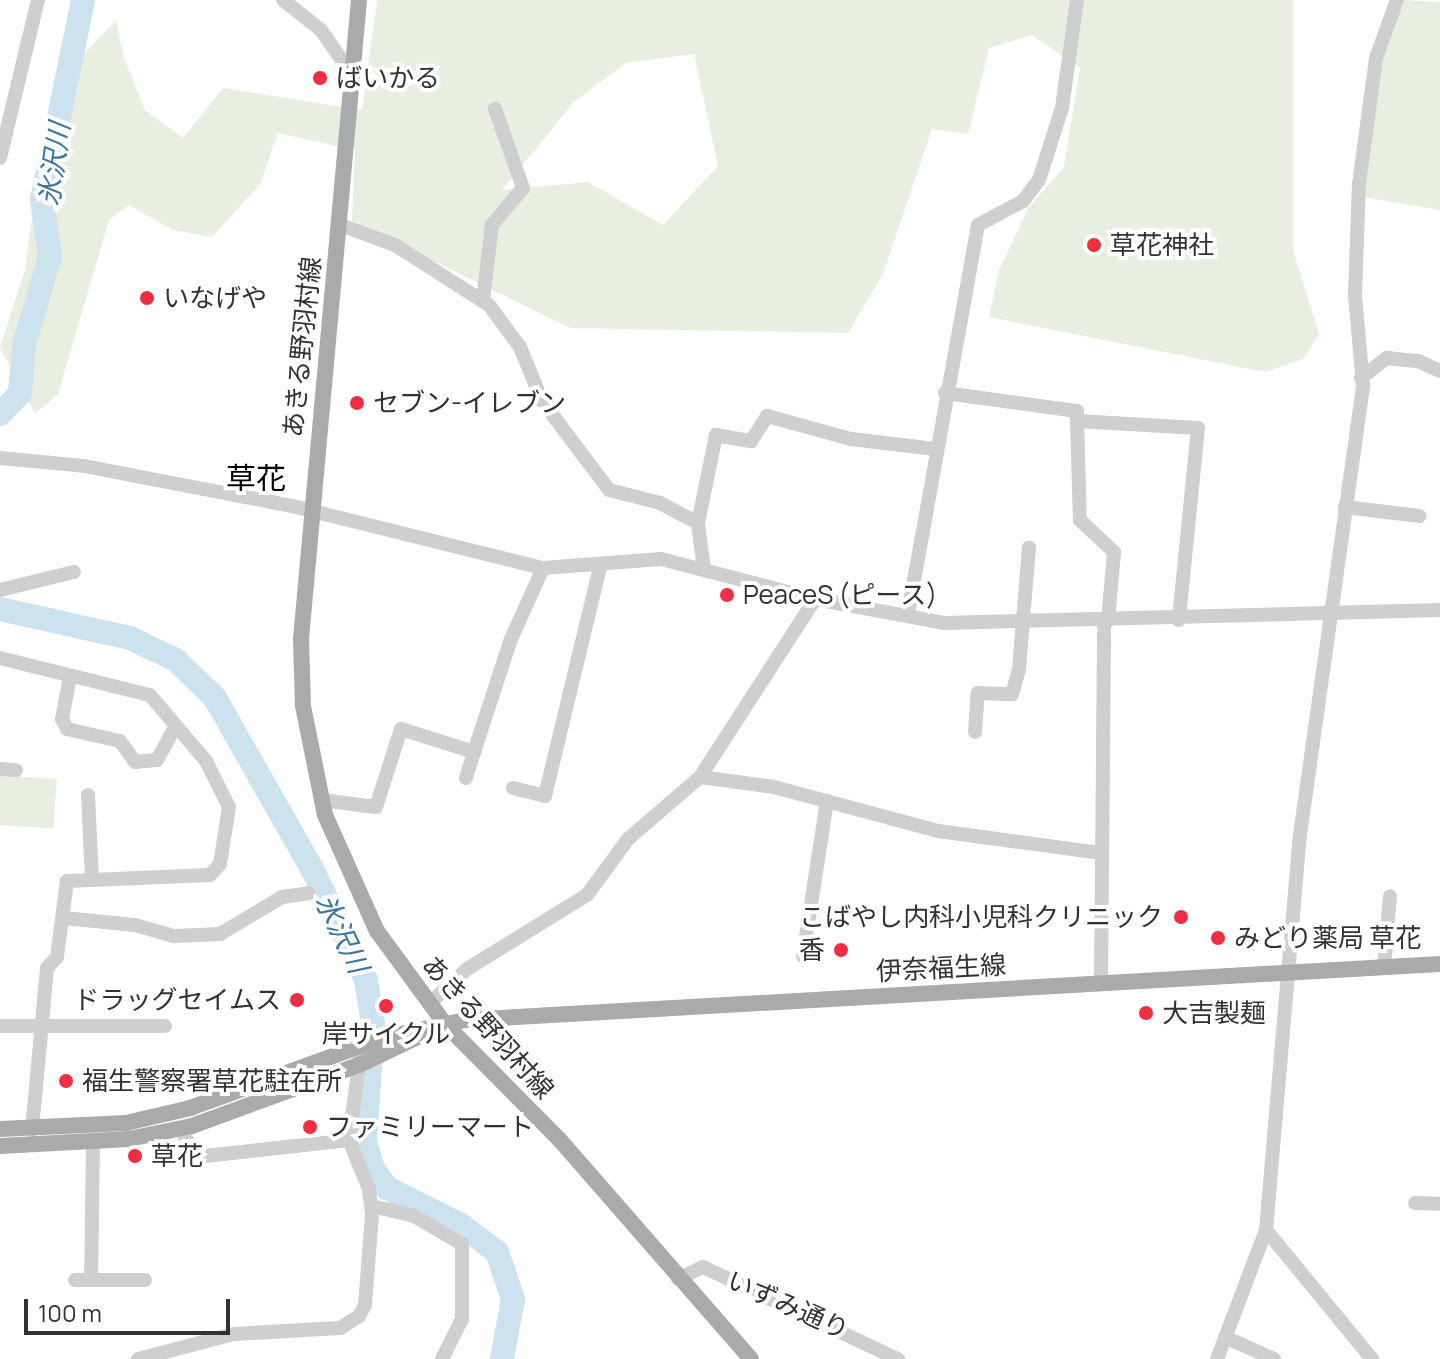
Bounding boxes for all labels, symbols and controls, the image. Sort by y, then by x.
place label: ばいかる [336,62,440,94]
marker: ばいかる [311,69,329,87]
water label: 氷沢川 [31,120,75,208]
place label: 草花神社 [1110,229,1214,261]
marker: 草花神社 [1085,236,1103,254]
street label: あきる野羽村線 [277,255,327,439]
place label: いなげや [163,282,267,314]
marker: いなげや [138,289,156,307]
place label: セブン-イレブン [373,387,566,419]
marker: セブン-イレブン [348,394,366,412]
district label: 草花 [226,460,286,496]
place label: PeaceS (ピース) [743,579,939,611]
marker: PeaceS (ピース) [718,586,736,604]
water label: 氷沢川 [309,888,377,978]
place label: こばやし内科小児科クリニック [799,901,1163,933]
marker: こばやし内科小児科クリニック [1170,906,1192,928]
place label: みどり薬局 草花 [1234,922,1421,954]
marker: みどり薬局 草花 [1209,929,1227,947]
place label: 香 [799,934,825,966]
marker: 香 [832,941,850,959]
street label: あきる野羽村線 [416,949,560,1105]
street label: 伊奈福生線 [875,949,1007,987]
place label: ドラッグセイムス [73,984,281,1016]
marker: ドラッグセイムス [288,991,306,1009]
marker: 岸サイクル [377,997,395,1015]
place label: 大吉製麺 [1162,997,1266,1029]
marker: 大吉製麺 [1137,1004,1155,1022]
place label: 岸サイクル [321,1018,451,1050]
place label: 福生警察署草花駐在所 [82,1065,342,1097]
marker: 福生警察署草花駐在所 [57,1072,75,1090]
place label: ファミリーマート [326,1111,534,1143]
marker: ファミリーマート [301,1118,319,1136]
place label: 草花 [151,1140,203,1172]
marker: 草花 [126,1147,144,1165]
street label: いずみ通り [722,1264,854,1346]
scale bar [28,1283,234,1333]
text: 100 m [38,1296,102,1329]

